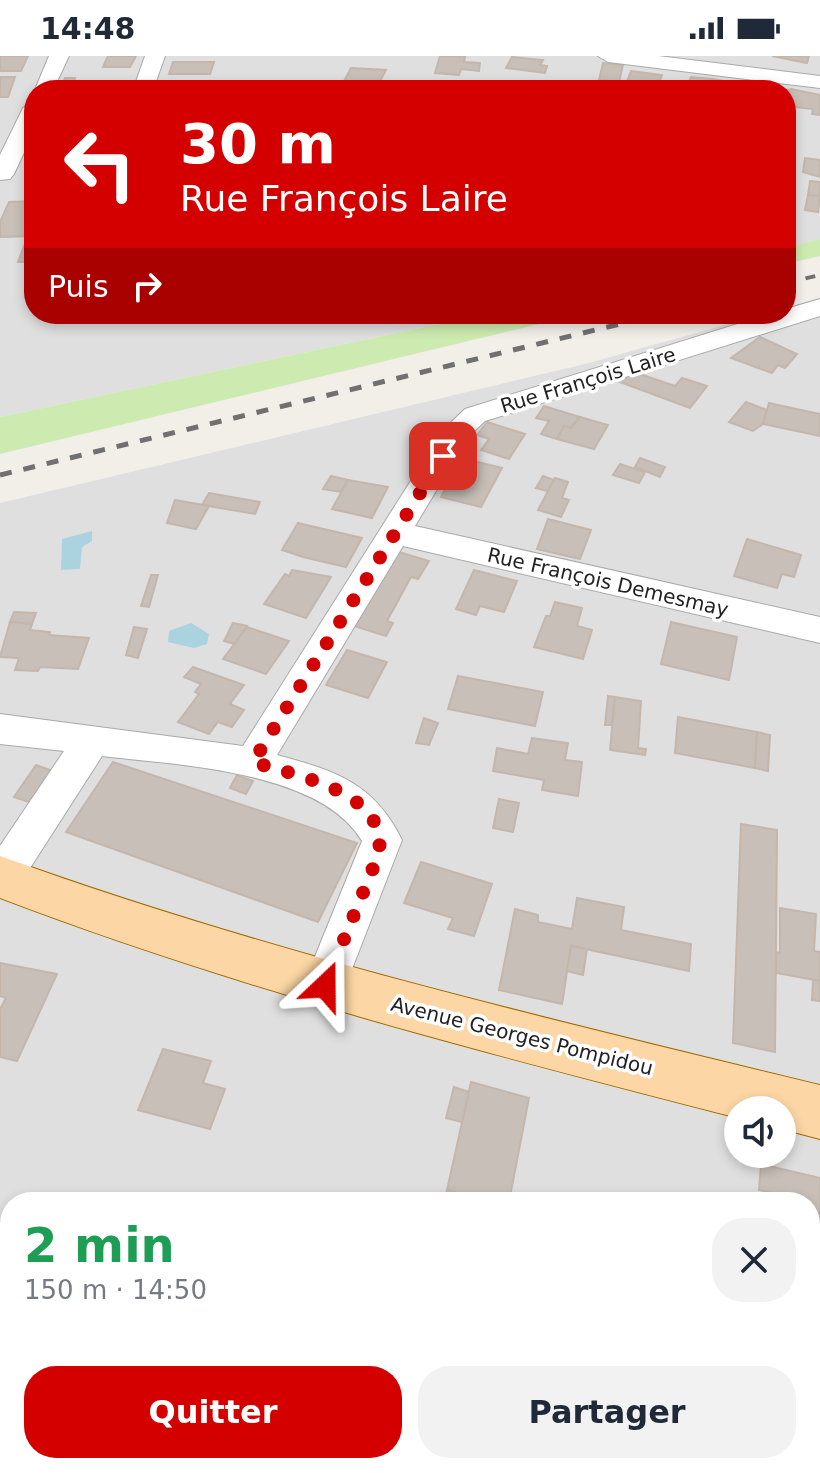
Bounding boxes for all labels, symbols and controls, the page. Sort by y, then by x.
text: 14:48 [40,11,136,46]
text: 30 m [180,111,336,176]
icon: left [48,112,152,216]
text: Rue François Laire [180,178,508,219]
icon: right [125,264,169,308]
text: Puis [48,269,109,304]
street label: Rue François Laire [497,342,679,418]
pin [409,422,477,490]
icon: arrive [421,434,465,478]
street label: Rue François Demesmay [485,543,731,621]
position arrow [283,944,367,1028]
street label: Avenue Georges Pompidou [388,992,656,1080]
map controls [724,1096,796,1168]
button: sound [724,1096,796,1168]
text: 2 min [24,1217,175,1273]
button: close [712,1218,796,1302]
text: 150 m · 14:50 [24,1275,207,1305]
button: Quitter [24,1366,402,1458]
button: Partager [418,1366,796,1458]

